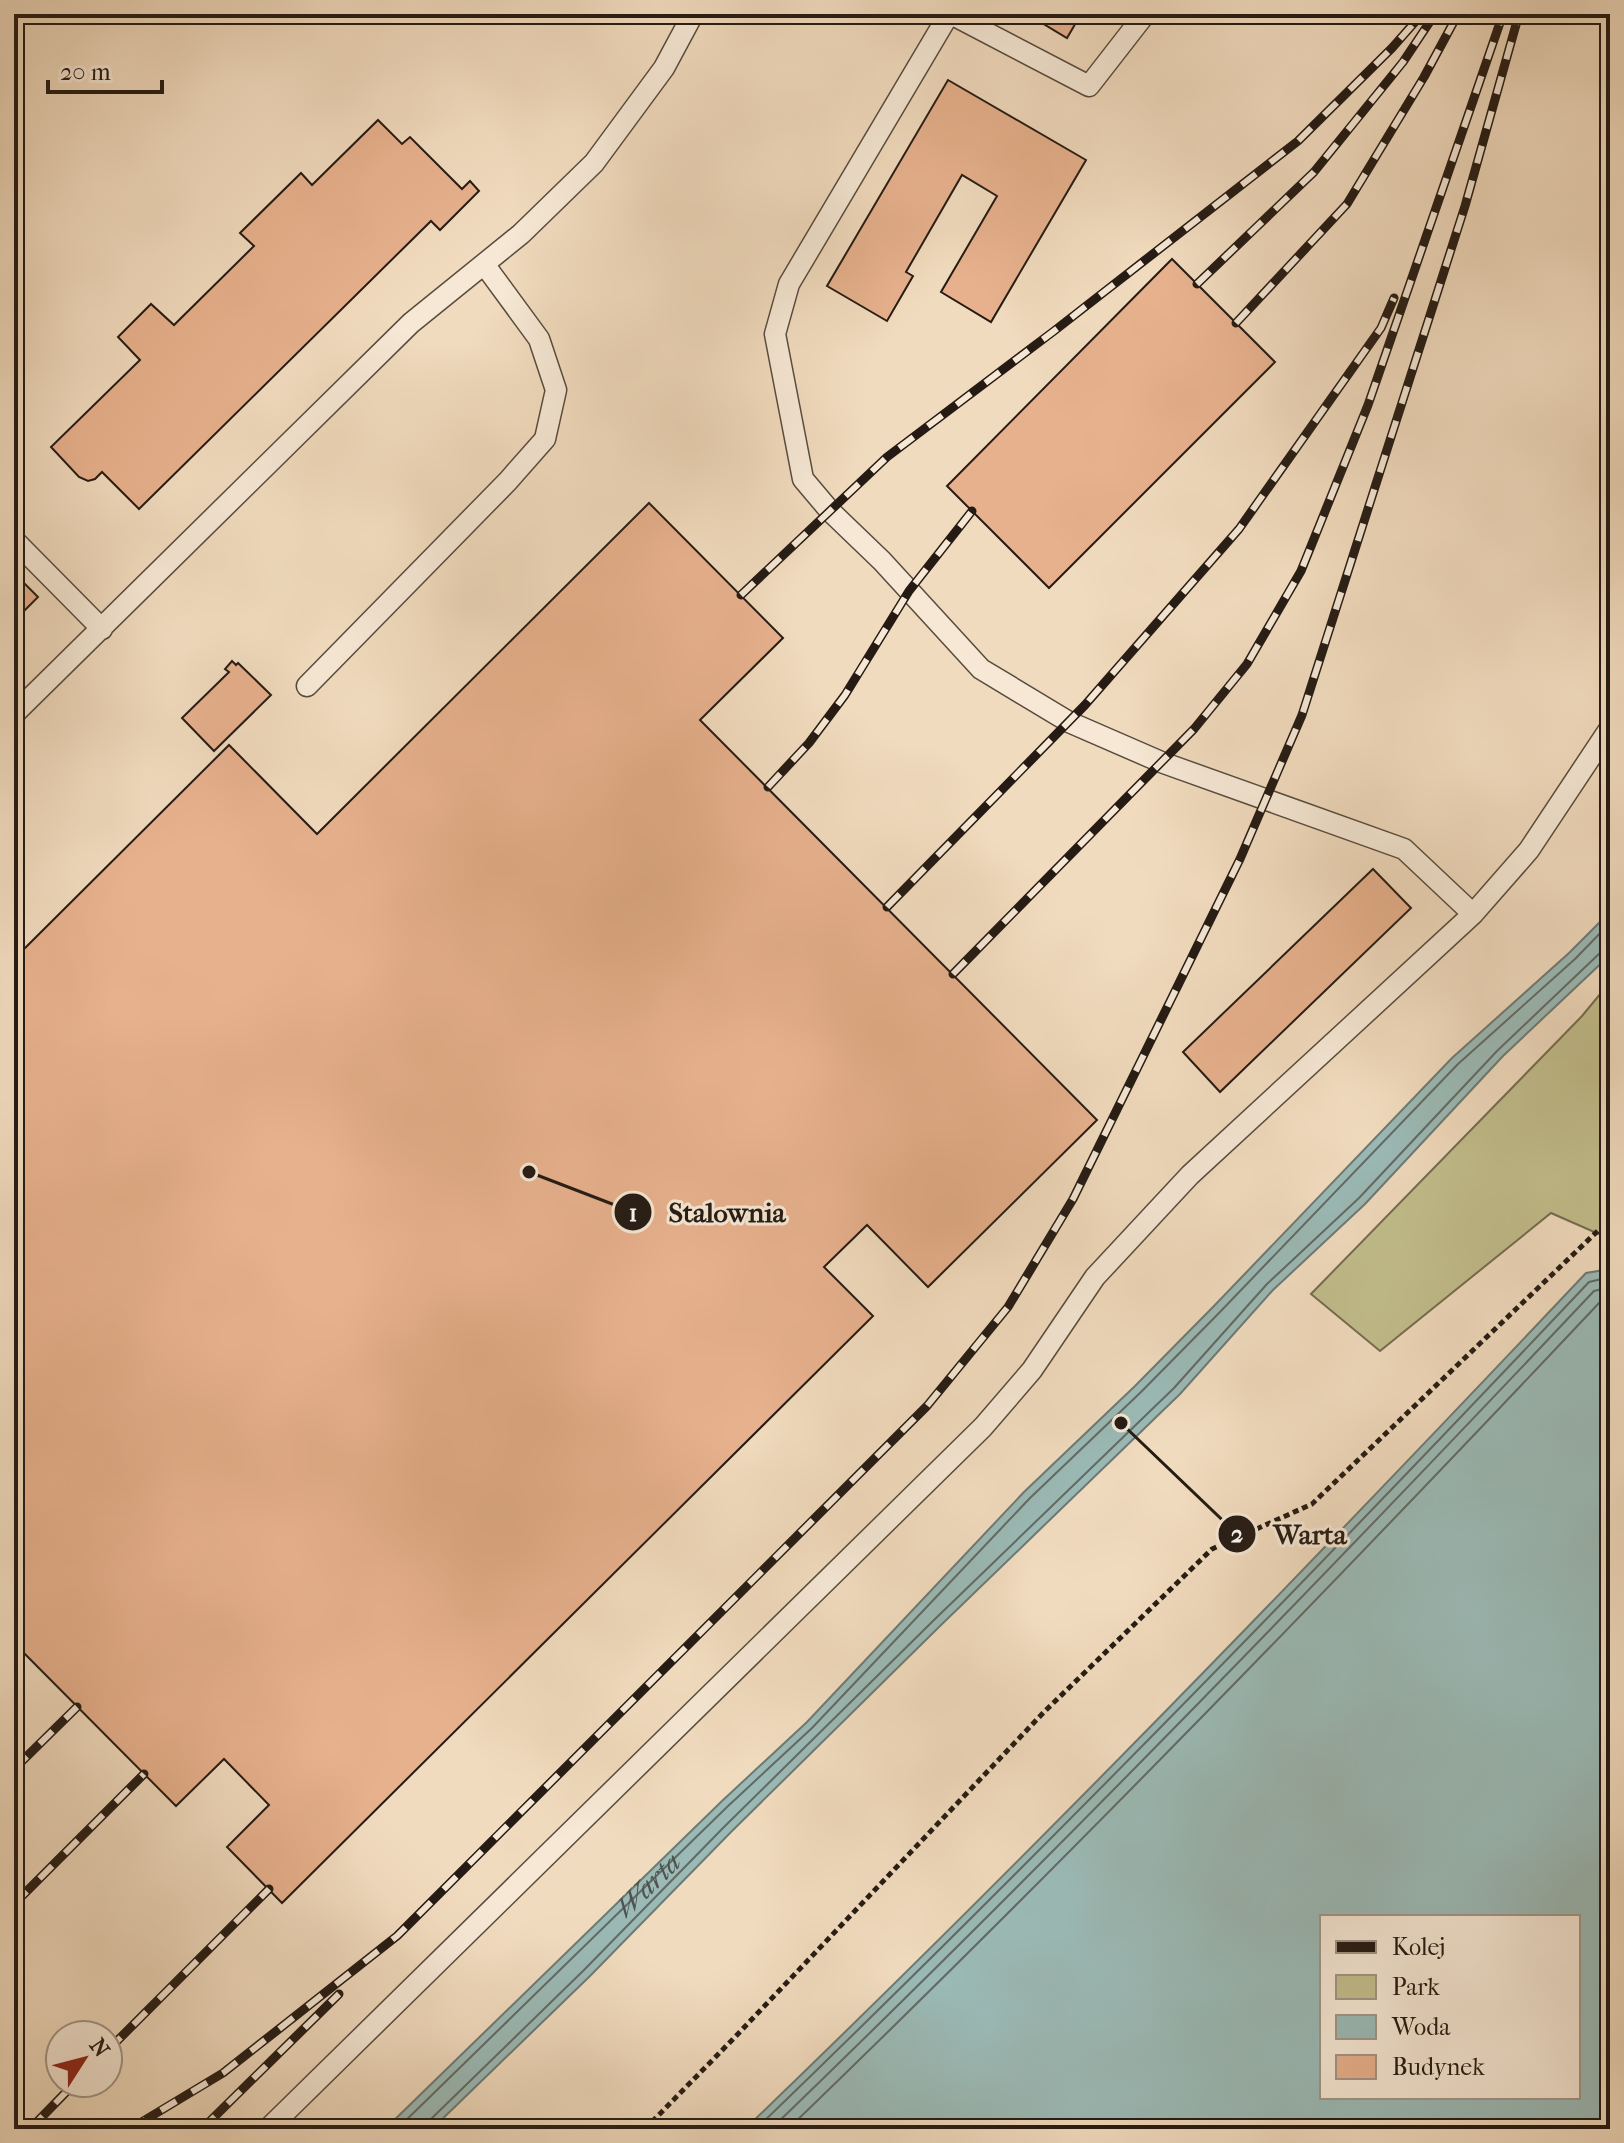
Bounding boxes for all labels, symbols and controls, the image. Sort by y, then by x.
scale bar [48,44,162,94]
text: 20 m [60,58,111,86]
callout: Stalownia [613,1186,802,1238]
text: Stalownia [669,1196,787,1229]
text: 1 [629,1199,637,1227]
callout: Warta [1217,1508,1363,1560]
text: Warta [1272,1518,1348,1551]
text: 2 [1231,1520,1243,1548]
water label: Warta [608,1846,687,1924]
legend [1320,1915,1580,2099]
text: Kolej [1392,1933,1445,1961]
text: Park [1392,1973,1440,2001]
text: Woda [1391,2013,1451,2041]
north arrow [44,2019,124,2099]
text: N [84,2033,115,2062]
text: Budynek [1392,2053,1485,2081]

